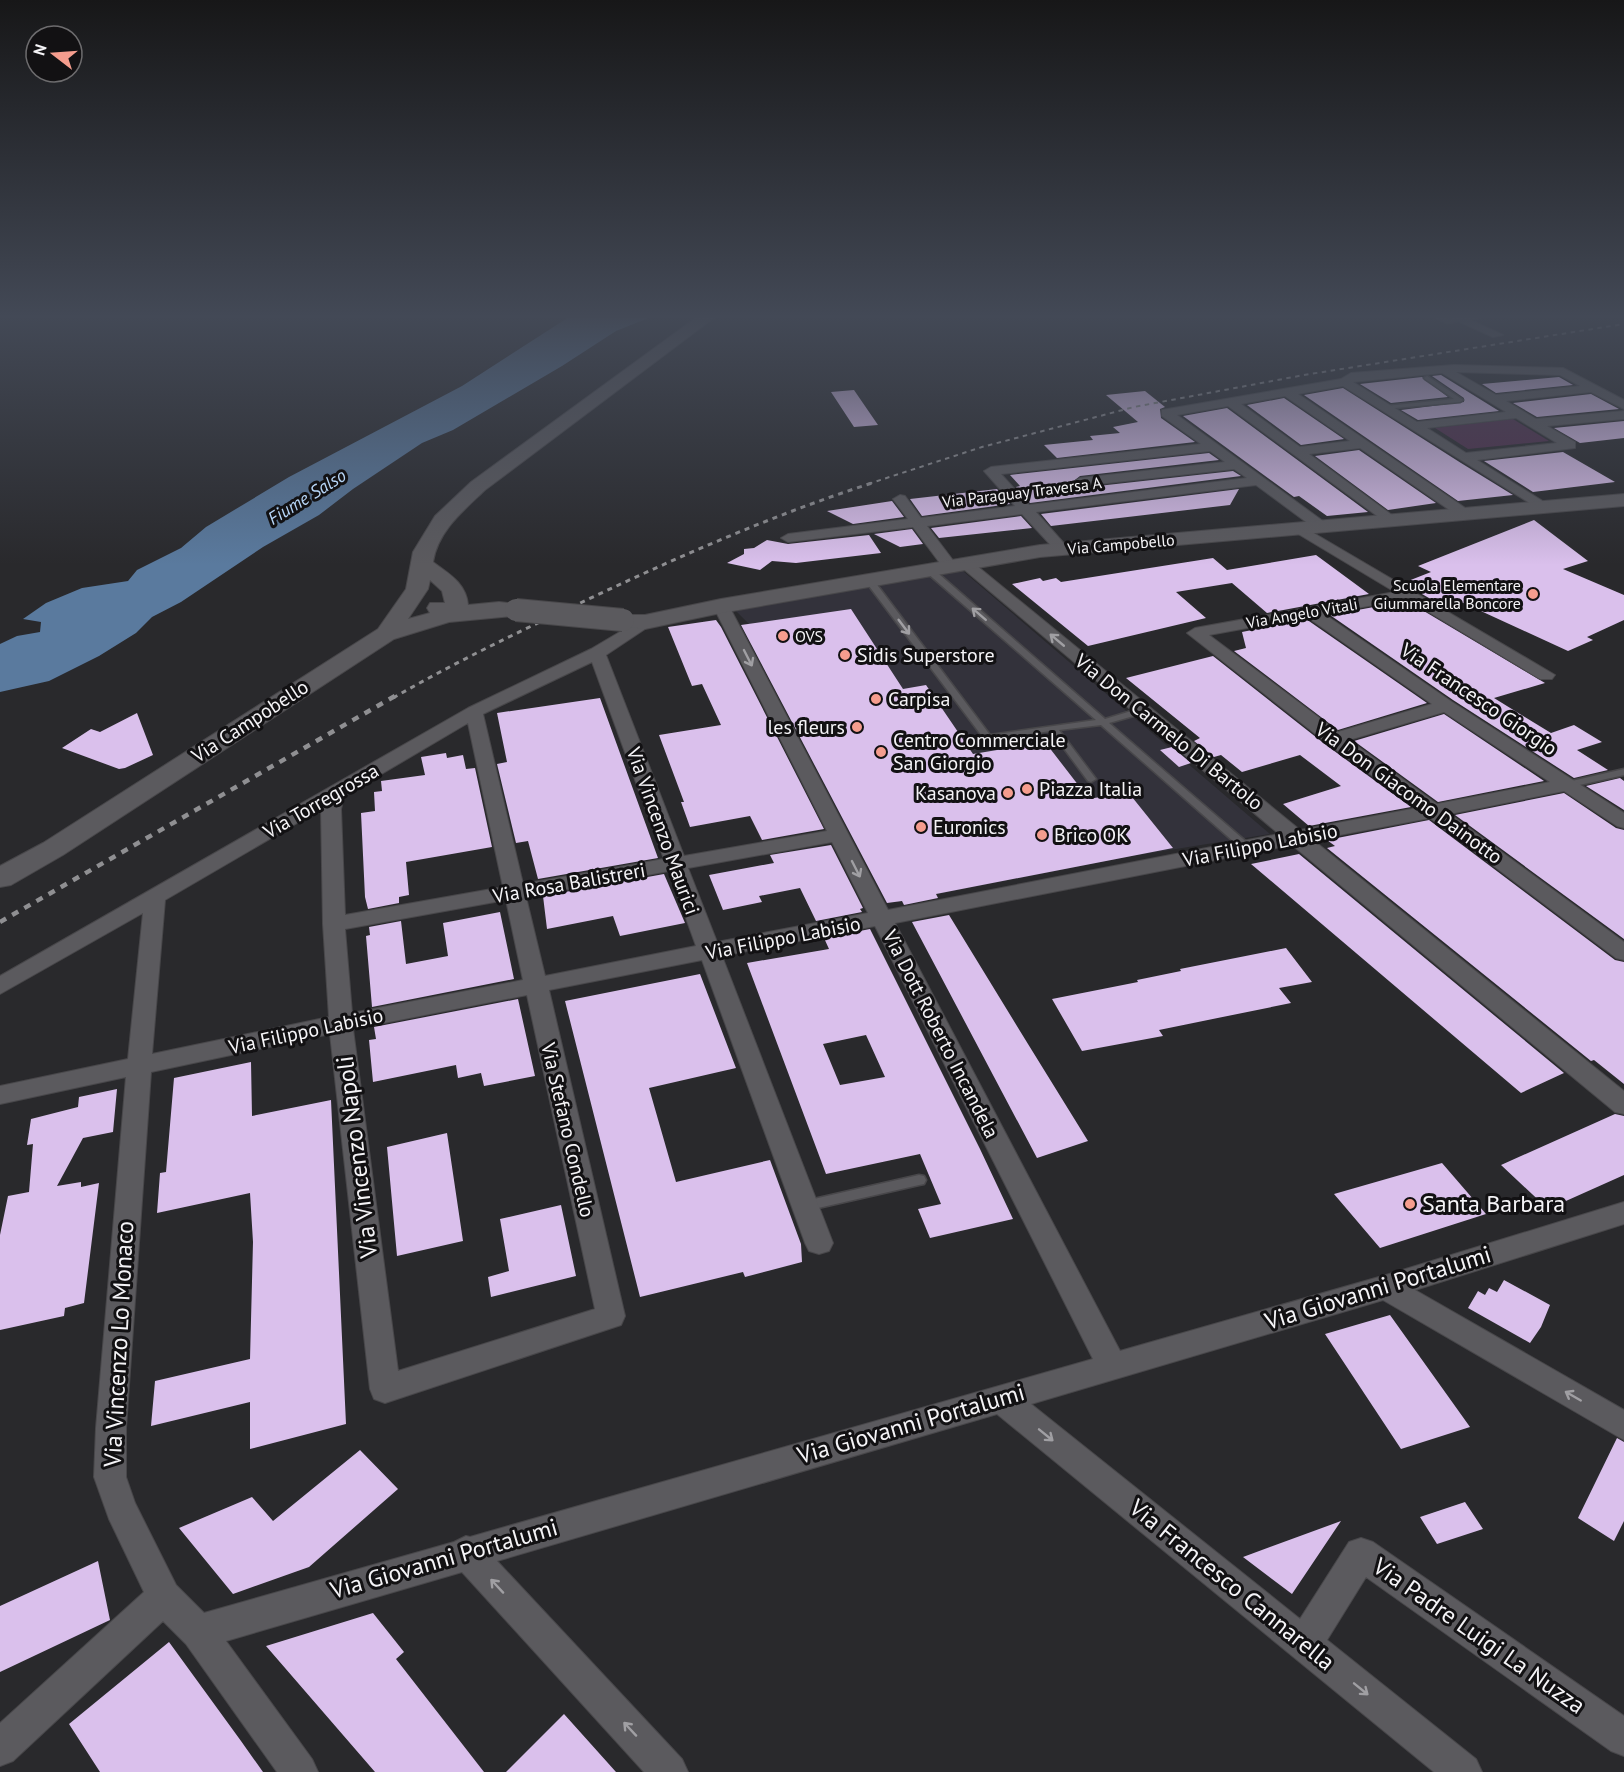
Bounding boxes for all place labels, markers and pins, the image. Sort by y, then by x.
place label: Scuola Elementare Giummarella Boncore [1374,575,1521,613]
marker: Scuola Elementare Giummarella Boncore [1526,587,1540,601]
place label: OVS [795,626,823,646]
marker: OVS [776,629,790,643]
place label: Sidis Superstore [857,642,995,668]
marker: Sidis Superstore [838,648,852,662]
place label: Carpisa [888,686,950,712]
marker: Carpisa [869,692,883,706]
place label: les fleurs [767,714,845,740]
marker: les fleurs [850,720,864,734]
place label: Centro Commerciale San Giorgio [893,727,1066,776]
marker: Centro Commerciale San Giorgio [874,745,888,759]
place label: Piazza Italia [1039,776,1142,802]
place label: Kasanova [915,780,996,806]
marker: Piazza Italia [1020,782,1034,796]
marker: Kasanova [1001,786,1015,800]
place label: Euronics [933,814,1006,840]
marker: Euronics [914,820,928,834]
place label: Brico OK [1054,822,1128,848]
marker: Brico OK [1035,828,1049,842]
place label: Santa Barbara [1422,1188,1565,1219]
marker: Santa Barbara [1403,1197,1417,1211]

